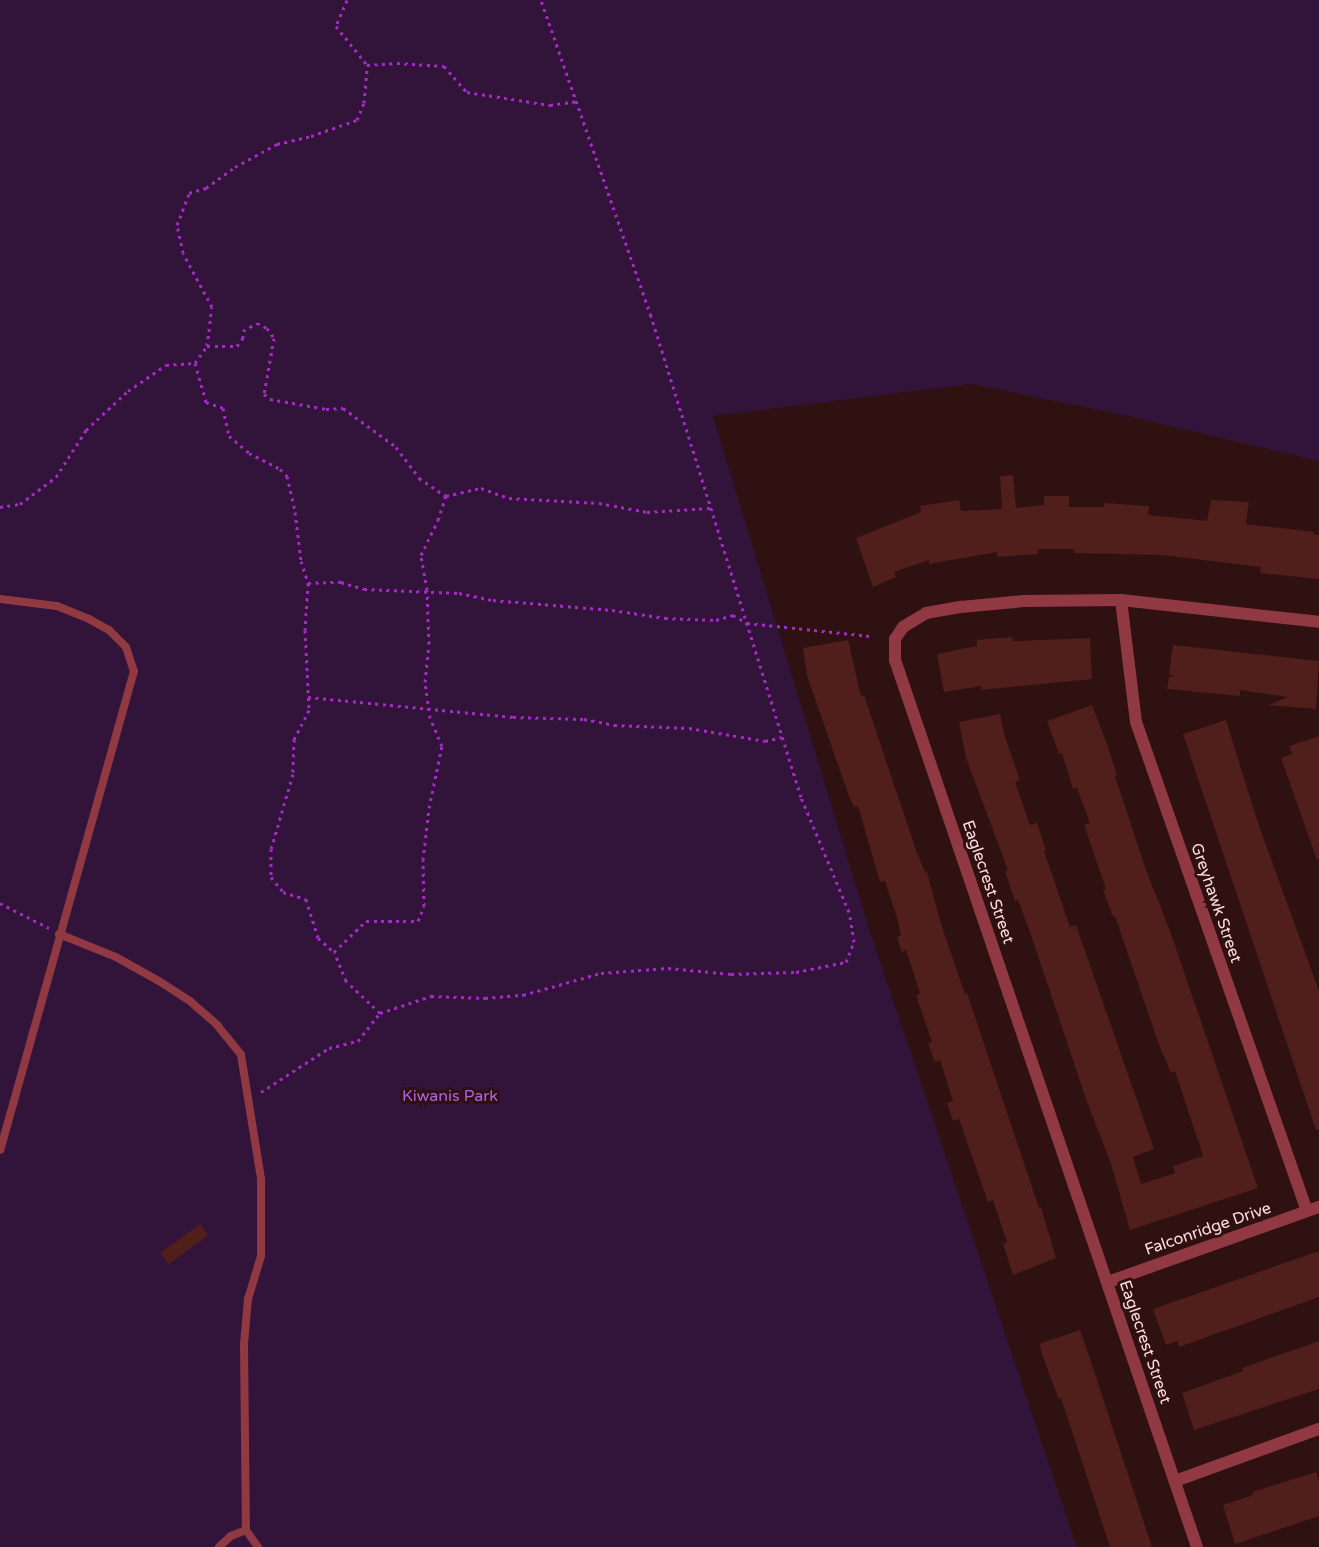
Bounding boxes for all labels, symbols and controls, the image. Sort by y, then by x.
street label: Eaglecrest Street [958,818,1018,946]
street label: Greyhawk Street [1187,841,1245,965]
park label: Kiwanis Park [402,1086,498,1106]
street label: Falconridge Drive [1142,1198,1274,1260]
street label: Eaglecrest Street [1115,1278,1175,1406]

